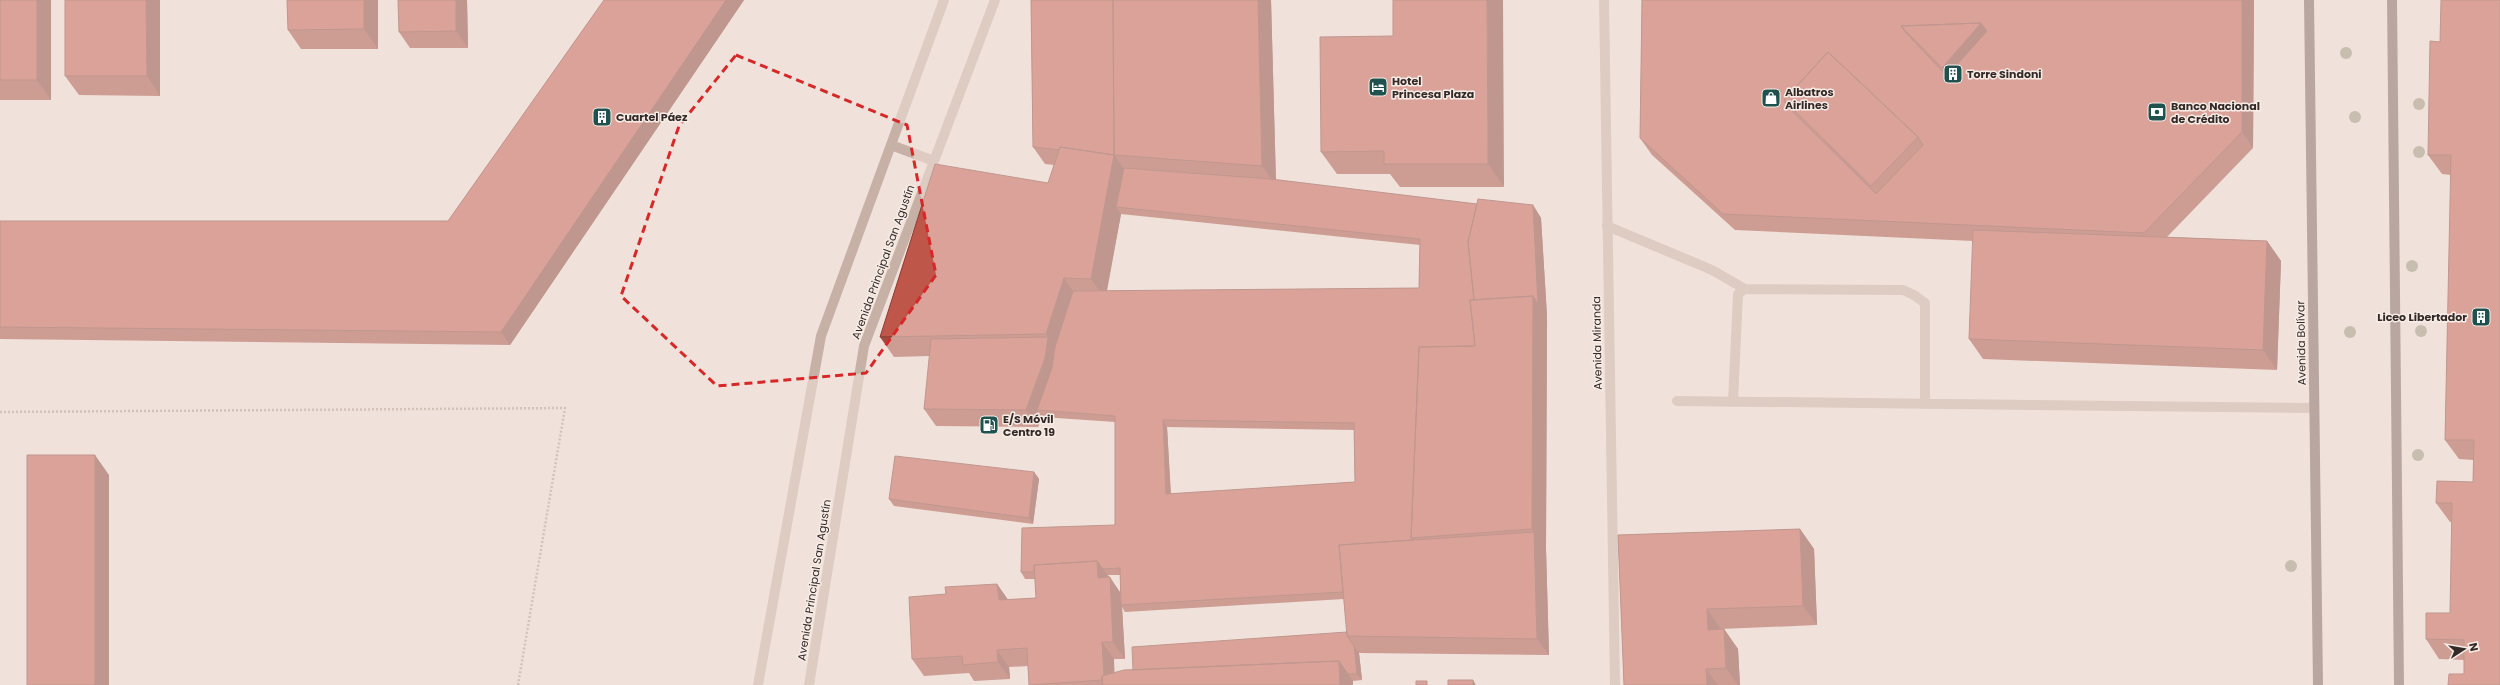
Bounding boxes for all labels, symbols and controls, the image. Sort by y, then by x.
building icon: Torre Sindoni [1942,63,1964,85]
place label: Torre Sindoni [1967,66,2042,82]
place label: Hotel Princesa Plaza [1392,73,1474,102]
hotel icon: Hotel Princesa Plaza [1367,76,1389,98]
place label: Albatros Airlines [1785,84,1834,113]
shop icon: Albatros Airlines [1760,87,1782,109]
place label: Banco Nacional de Crédito [2171,98,2260,127]
bank icon: Banco Nacional de Crédito [2146,101,2168,123]
building icon: Cuartel Páez [591,106,613,128]
place label: Cuartel Páez [616,109,688,125]
street label: Avenida Principal San Agustín [848,183,918,341]
street label: Avenida Miranda [1588,296,1606,390]
street label: Avenida Bolívar [2292,300,2310,386]
building icon: Liceo Libertador [2470,306,2492,328]
place label: Liceo Libertador [2377,309,2467,325]
place label: E/S Móvil Centro 19 [1003,411,1055,440]
fuel station icon: E/S Móvil Centro 19 [978,414,1000,436]
street label: Avenida Principal San Agustín [793,498,835,662]
north arrow [2444,629,2484,669]
text: N [2465,641,2482,653]

